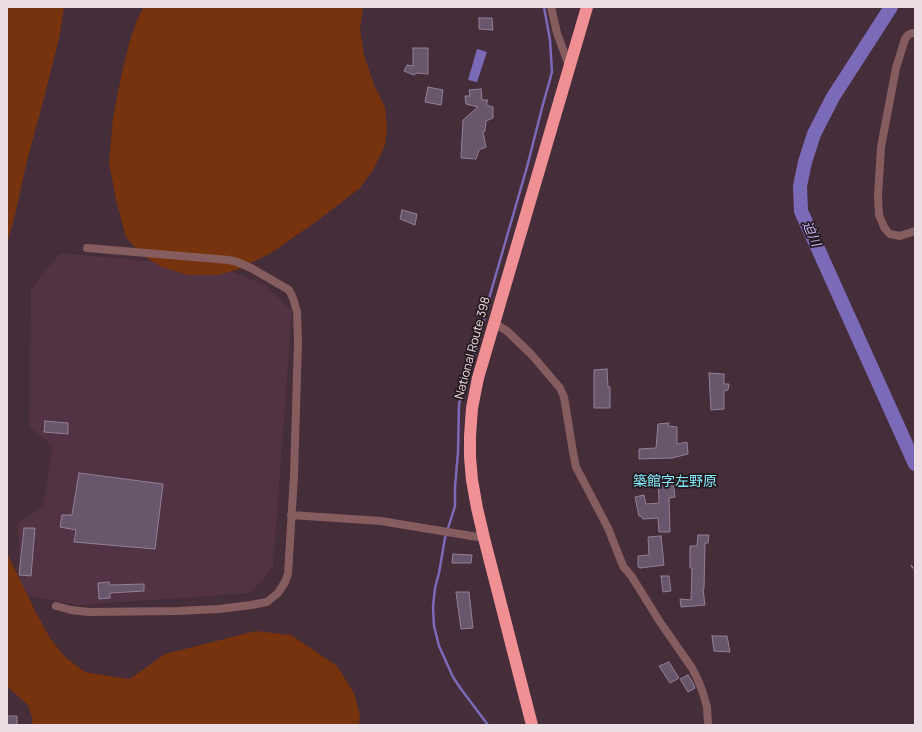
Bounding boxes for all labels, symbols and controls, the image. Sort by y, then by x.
water label: 迫川 [799,219,823,249]
street label: National Route 398 [452,295,494,401]
district label: 築館字左野原 [633,474,717,490]

